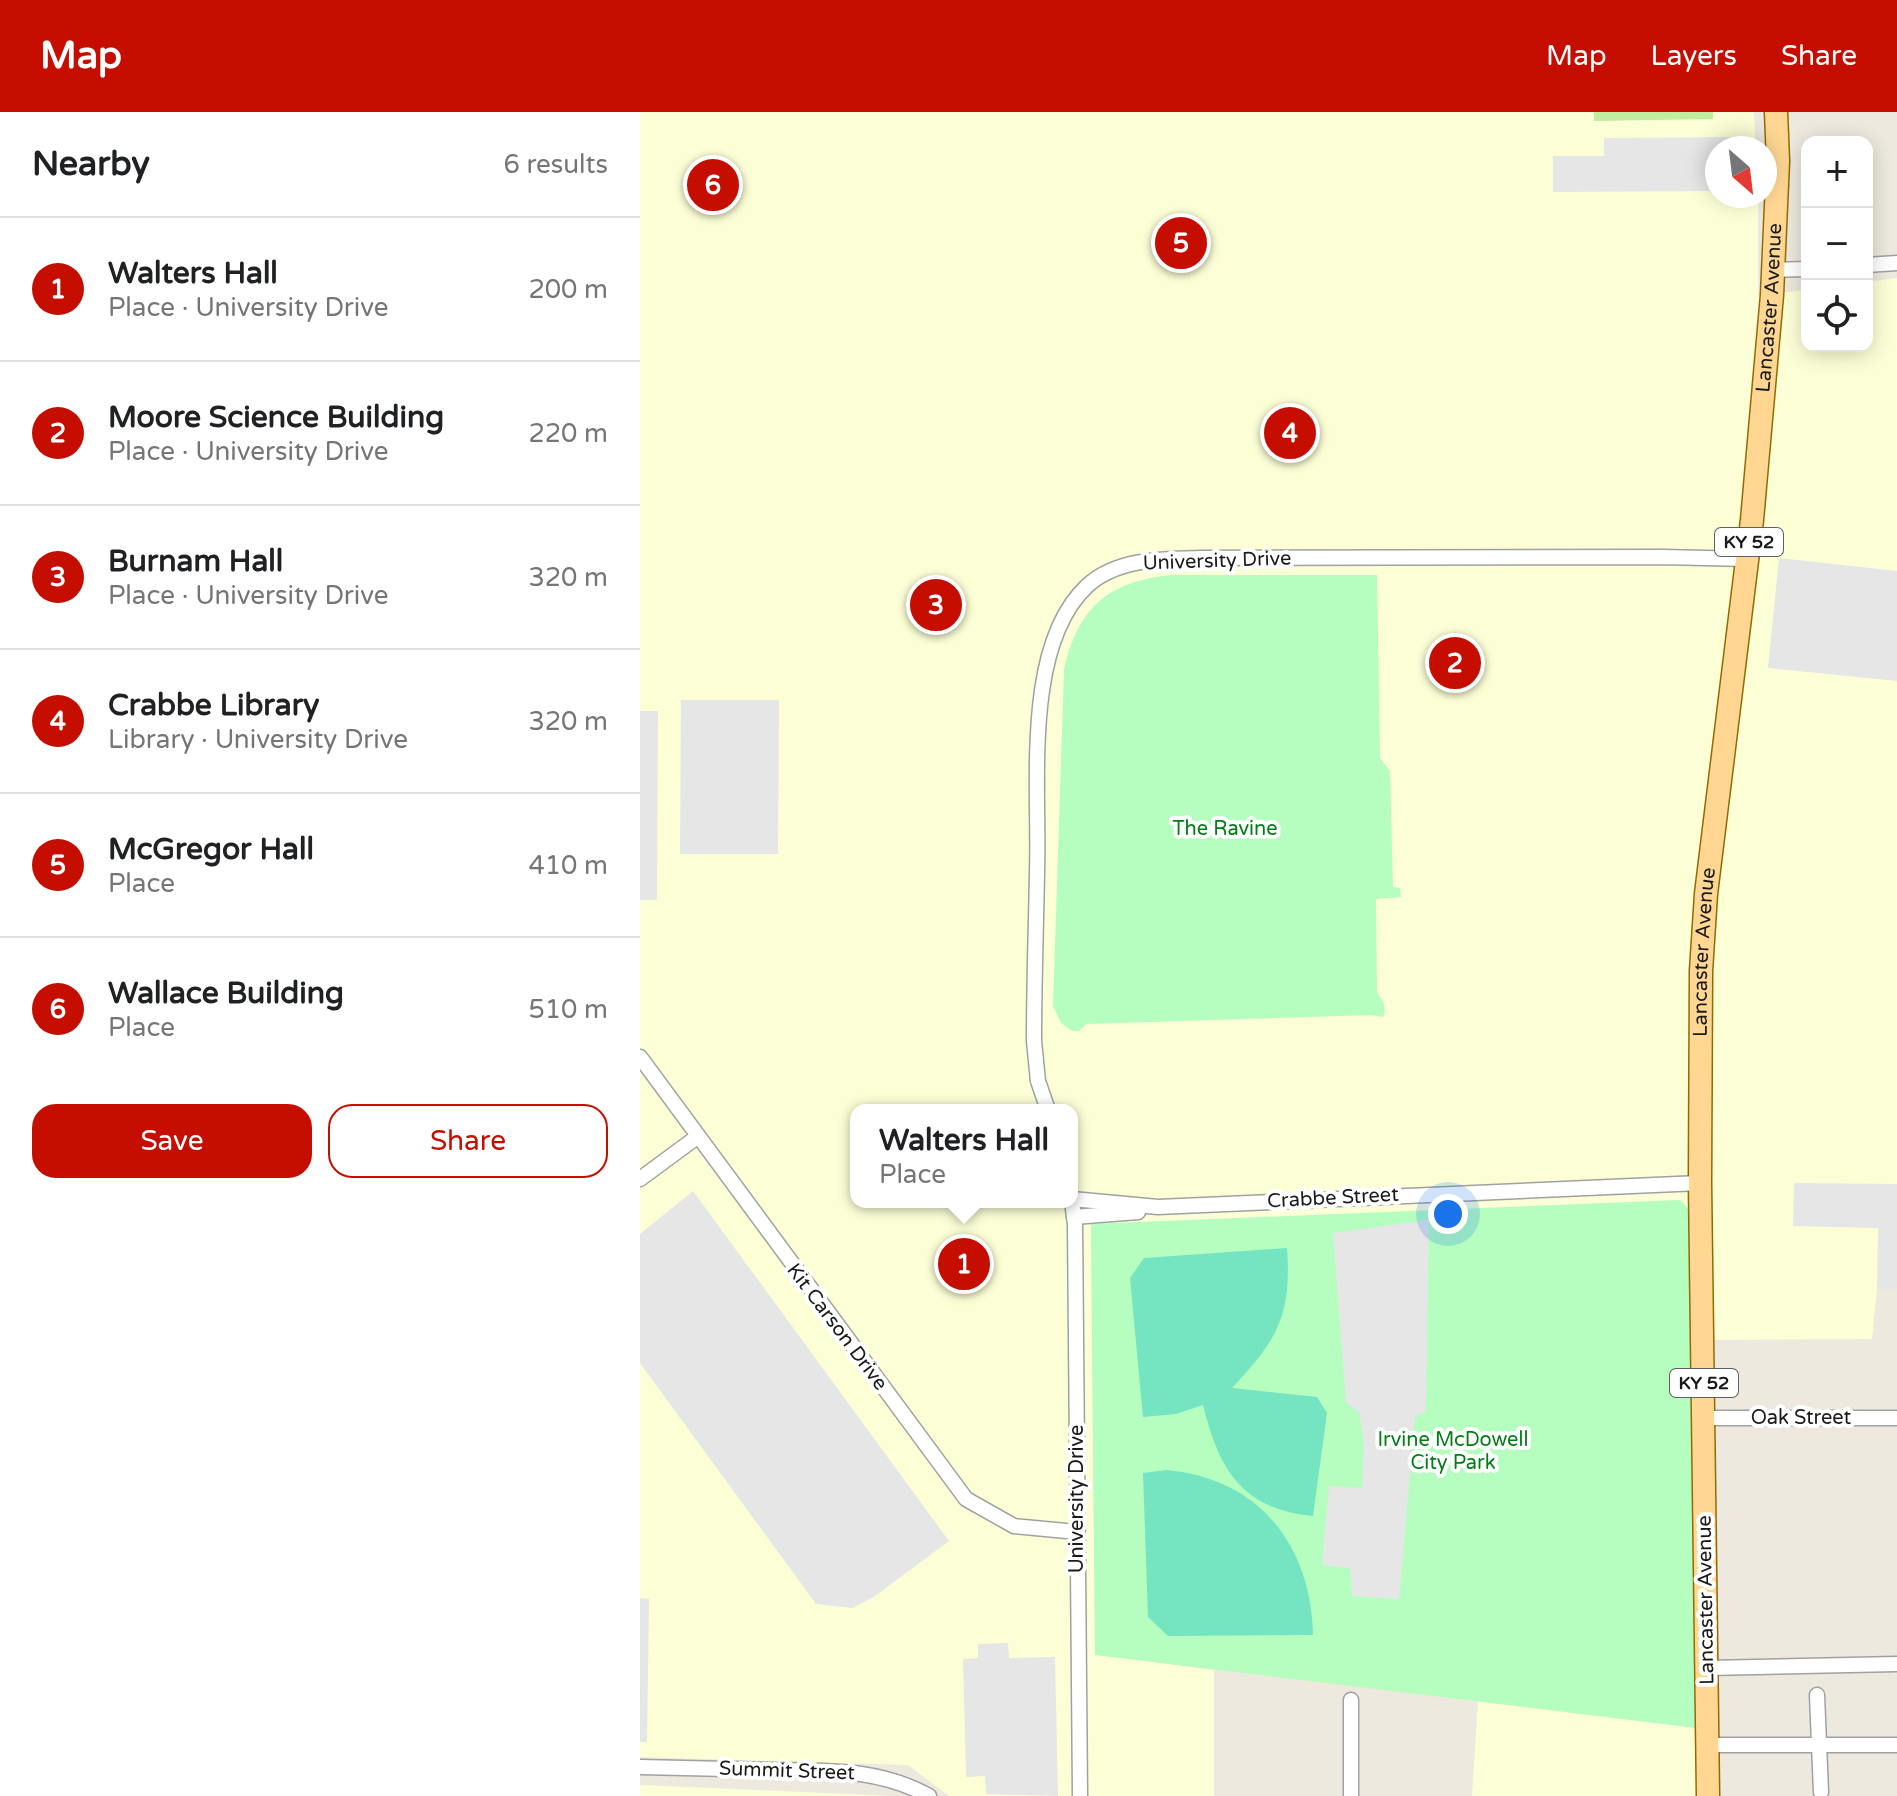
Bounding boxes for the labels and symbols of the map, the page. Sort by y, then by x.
north arrow [1705,136,1777,208]
pin: 6 [687,155,739,215]
pin: 5 [1155,213,1207,273]
street label: Lancaster Avenue [1751,223,1787,393]
pin: 4 [1264,403,1316,463]
road number: KY 52 [1715,528,1783,556]
street label: University Drive [1142,546,1292,576]
pin: 3 [910,575,962,635]
pin: 2 [1429,633,1481,693]
park label: The Ravine [1172,817,1278,841]
street label: Lancaster Avenue [1689,866,1721,1037]
street label: Crabbe Street [1267,1183,1400,1213]
your location [1428,1194,1468,1234]
pin: 1 [938,1234,990,1294]
street label: Kit Carson Drive [782,1259,892,1395]
road number: KY 52 [1670,1369,1738,1397]
street label: Oak Street [1751,1406,1852,1430]
street label: University Drive [1065,1425,1089,1573]
park label: Irvine McDowell City Park [1378,1428,1528,1475]
street label: Lancaster Avenue [1693,1515,1719,1685]
street label: Summit Street [719,1757,856,1785]

